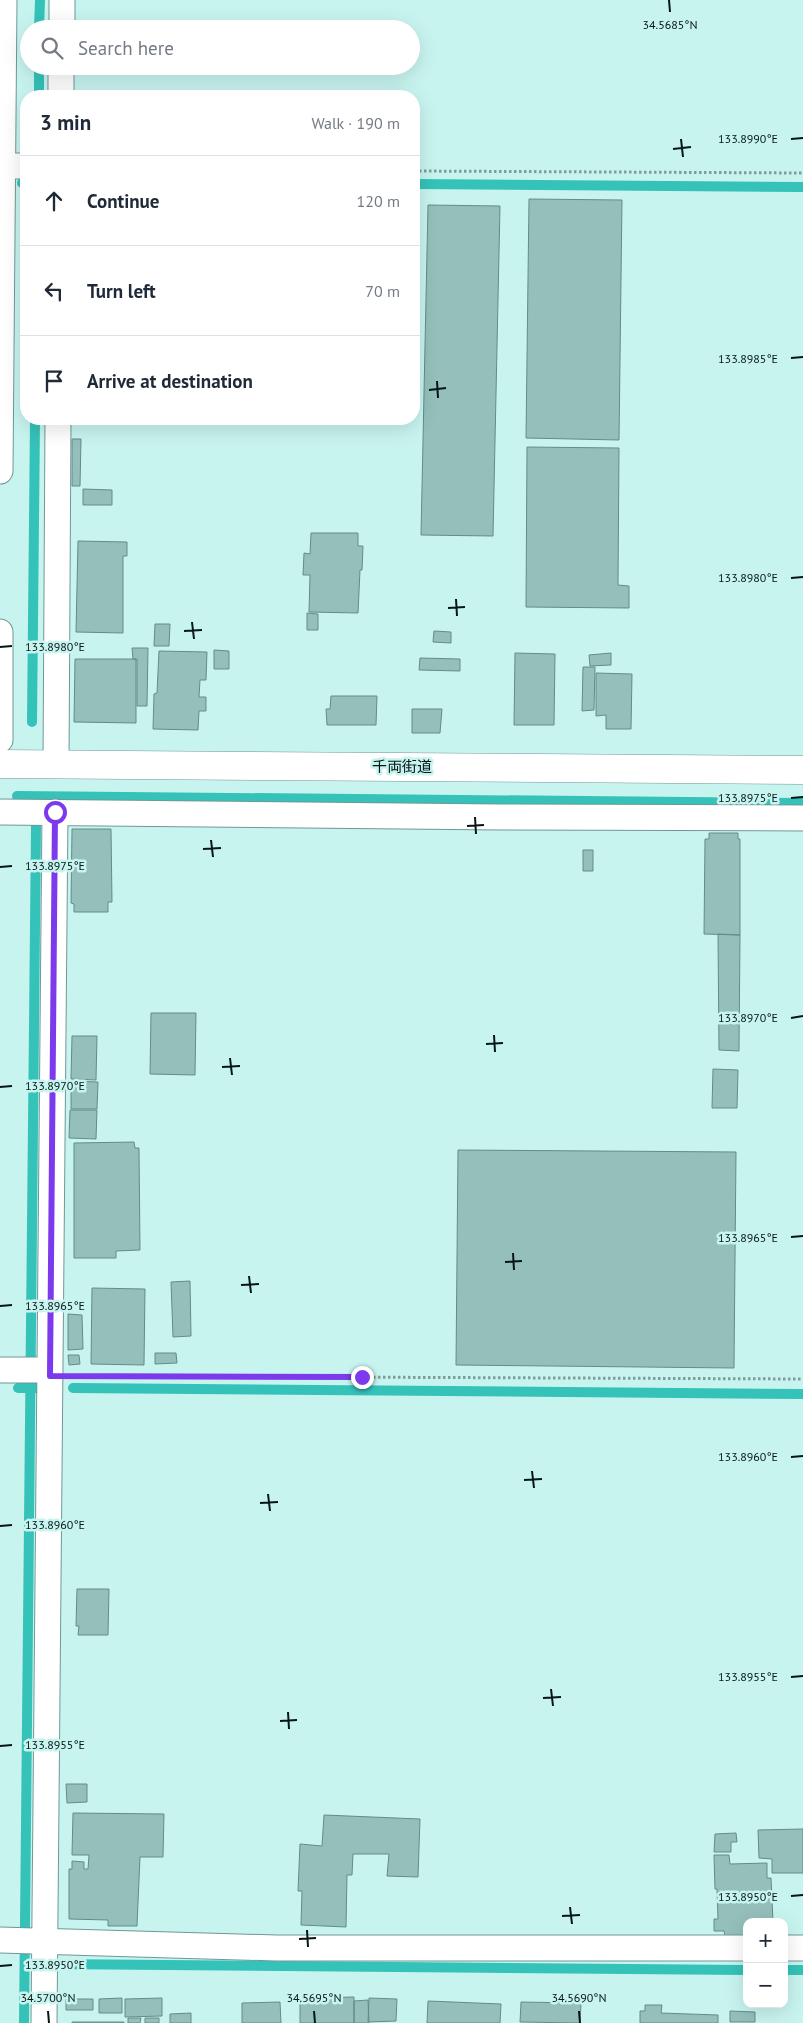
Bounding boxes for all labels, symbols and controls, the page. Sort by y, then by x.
text: 34.5685°N [643,17,697,32]
search box [20,20,420,75]
icon: search [38,34,66,62]
text: Search here [78,36,174,60]
text: 3 min [40,109,91,136]
text: Walk · 190 m [311,113,400,133]
text: 133.8990°E [718,131,778,146]
icon: ahead [40,187,68,215]
text: Continue [87,189,159,213]
text: 120 m [357,191,400,211]
icon: left [40,277,68,305]
text: Turn left [87,279,156,303]
text: 70 m [365,281,400,301]
text: 133.8985°E [718,351,778,366]
icon: arrive [40,367,68,395]
text: Arrive at destination [87,369,253,393]
text: 133.8980°E [718,570,778,585]
text: 133.8980°E [25,639,85,654]
street label: 千両街道 [372,757,432,776]
text: 133.8975°E [718,790,778,805]
route start [44,801,67,824]
text: 133.8975°E [25,858,85,873]
text: 133.8970°E [718,1010,778,1025]
text: 133.8970°E [25,1078,85,1093]
text: 133.8965°E [718,1230,778,1245]
text: 133.8965°E [25,1298,85,1313]
route end [351,1366,374,1389]
text: 133.8960°E [718,1449,778,1464]
text: 133.8960°E [25,1517,85,1532]
text: 133.8955°E [718,1669,778,1684]
text: 133.8955°E [25,1737,85,1752]
text: 133.8950°E [718,1889,778,1904]
map controls [743,1918,788,2008]
button: + [743,1918,788,1963]
text: 133.8950°E [25,1957,85,1972]
button: − [743,1963,788,2008]
text: 34.5700°N [21,1990,75,2005]
text: 34.5695°N [287,1990,341,2005]
text: 34.5690°N [552,1990,606,2005]

